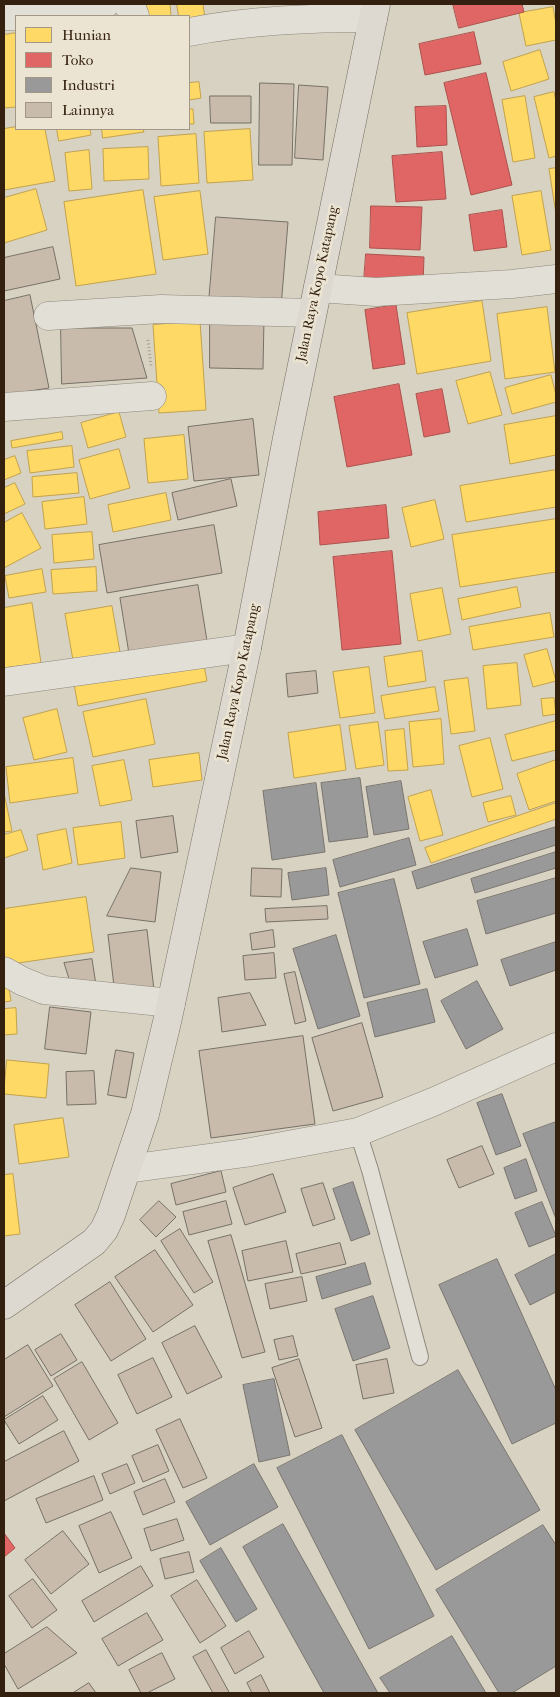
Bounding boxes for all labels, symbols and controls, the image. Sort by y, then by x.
legend [15,15,190,130]
text: Hunian [62,26,111,44]
text: Toko [62,51,93,69]
text: Industri [62,76,115,94]
text: Lainnya [62,101,114,119]
street label: Jalan Raya Kopo Katapang [293,204,343,364]
street label: Jalan Raya Kopo Katapang [214,602,264,762]

